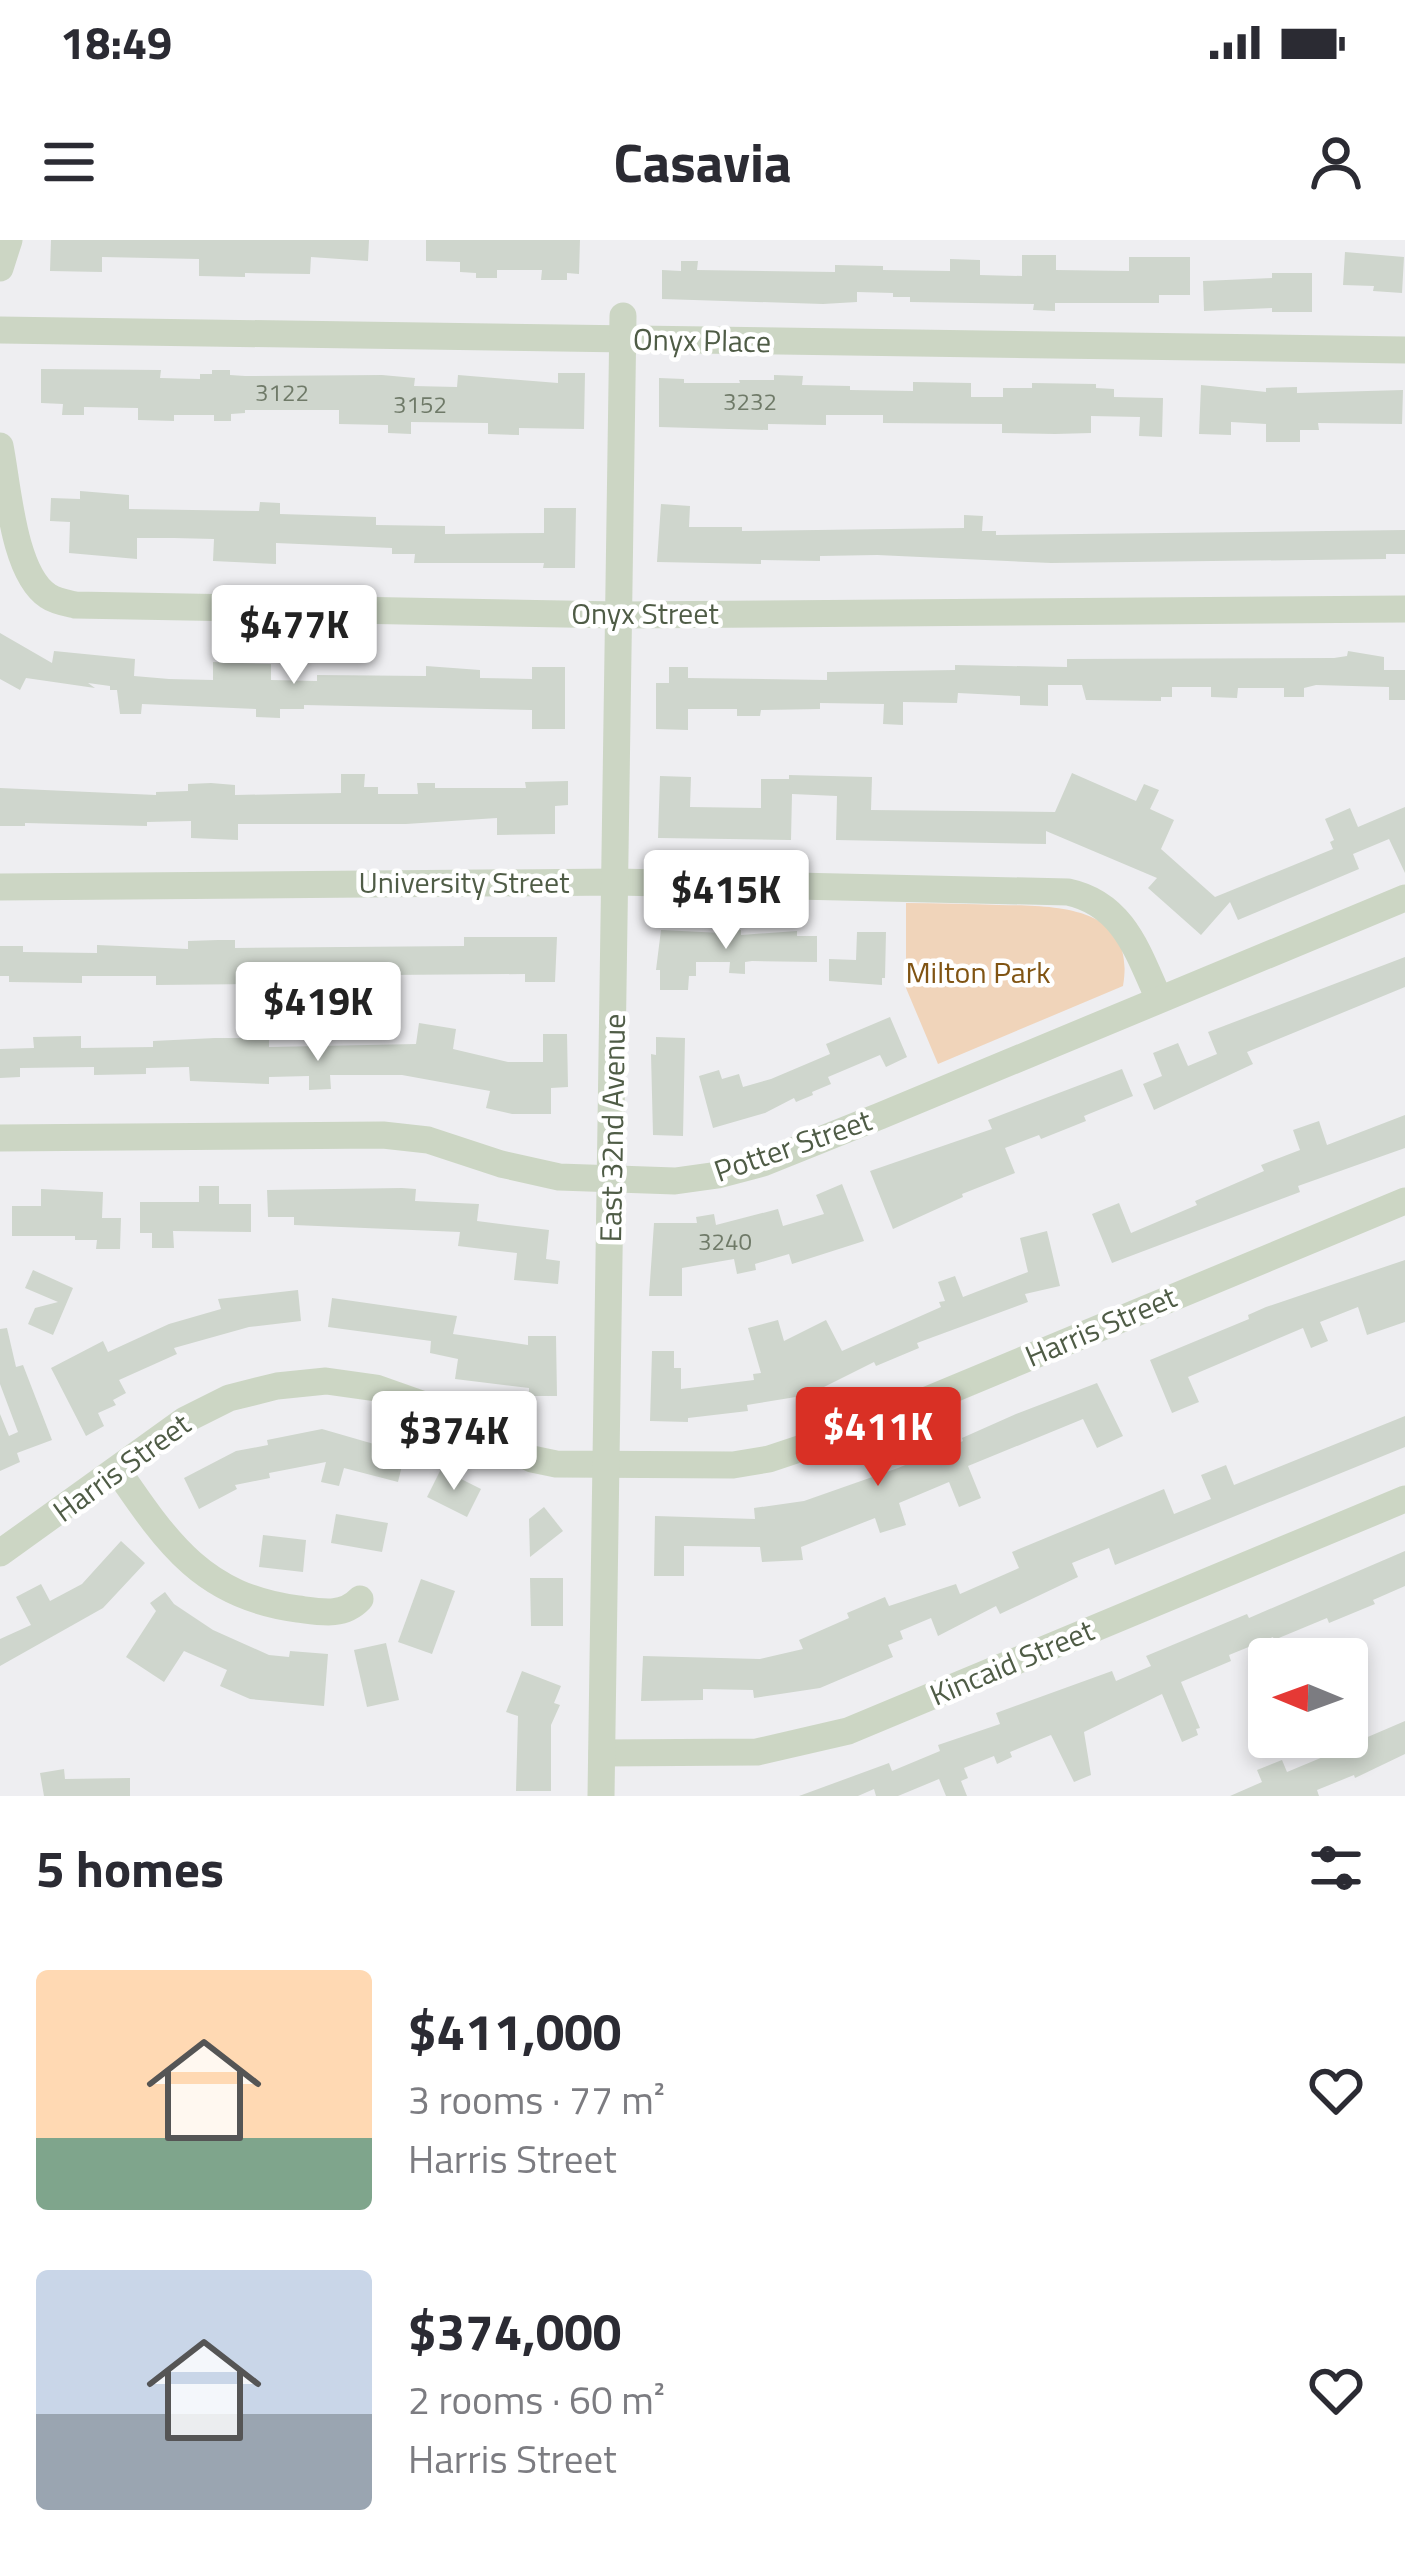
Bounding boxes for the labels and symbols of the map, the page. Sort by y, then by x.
street label: Onyx Place [633,316,772,364]
house number: 3122 [255,374,309,410]
house number: 3232 [723,383,777,419]
house number: 3152 [393,386,447,422]
pin: $477K [210,585,378,687]
street label: Onyx Street [571,590,719,636]
pin: $415K [642,850,810,952]
street label: University Street [358,859,570,905]
park label: Milton Park [905,949,1051,995]
pin: $419K [234,962,402,1064]
street label: East 32nd Avenue [587,1013,637,1243]
street label: Potter Street [708,1096,878,1193]
house number: 3240 [698,1223,752,1259]
street label: Harris Street [1018,1273,1184,1379]
pin: $411K [794,1387,962,1489]
pin: $374K [370,1391,538,1493]
street label: Harris Street [43,1401,200,1533]
street label: Kincaid Street [922,1607,1101,1717]
north arrow [1248,1638,1368,1758]

